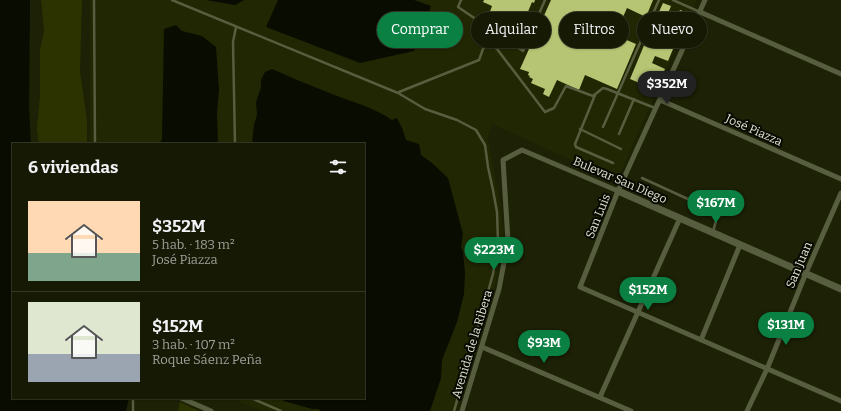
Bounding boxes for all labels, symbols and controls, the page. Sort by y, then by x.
chip: Comprar [377,12,463,48]
chip: Alquilar [471,12,551,48]
chip: Filtros [559,12,629,48]
chip: Nuevo [637,12,707,48]
pin: $352M [639,71,695,105]
text: $352M [647,76,687,91]
street label: José Piazza [723,111,785,149]
street label: Bulevar San Diego [571,154,669,206]
icon: filters [327,156,349,178]
text: 6 viviendas [28,157,118,178]
pin: $167M [688,190,744,224]
street label: San Luis [583,192,613,240]
text: $167M [696,195,736,210]
text: $352M [152,216,206,237]
icon: home [60,217,108,265]
text: 5 hab. · 183 m² [152,237,235,252]
pin: $223M [466,237,522,271]
street label: San Juan [783,239,815,290]
text: $223M [473,242,515,257]
text: José Piazza [152,252,218,267]
pin: $152M [620,277,676,311]
text: $152M [628,282,668,297]
street label: Avenida de la Ribera [449,288,495,400]
pin: $131M [758,312,814,346]
text: $152M [152,316,203,337]
text: $131M [767,317,805,332]
icon: home [60,318,108,366]
pin: $93M [520,330,568,364]
text: $93M [527,335,561,350]
text: 3 hab. · 107 m² [152,337,235,352]
text: Roque Sáenz Peña [152,352,262,367]

